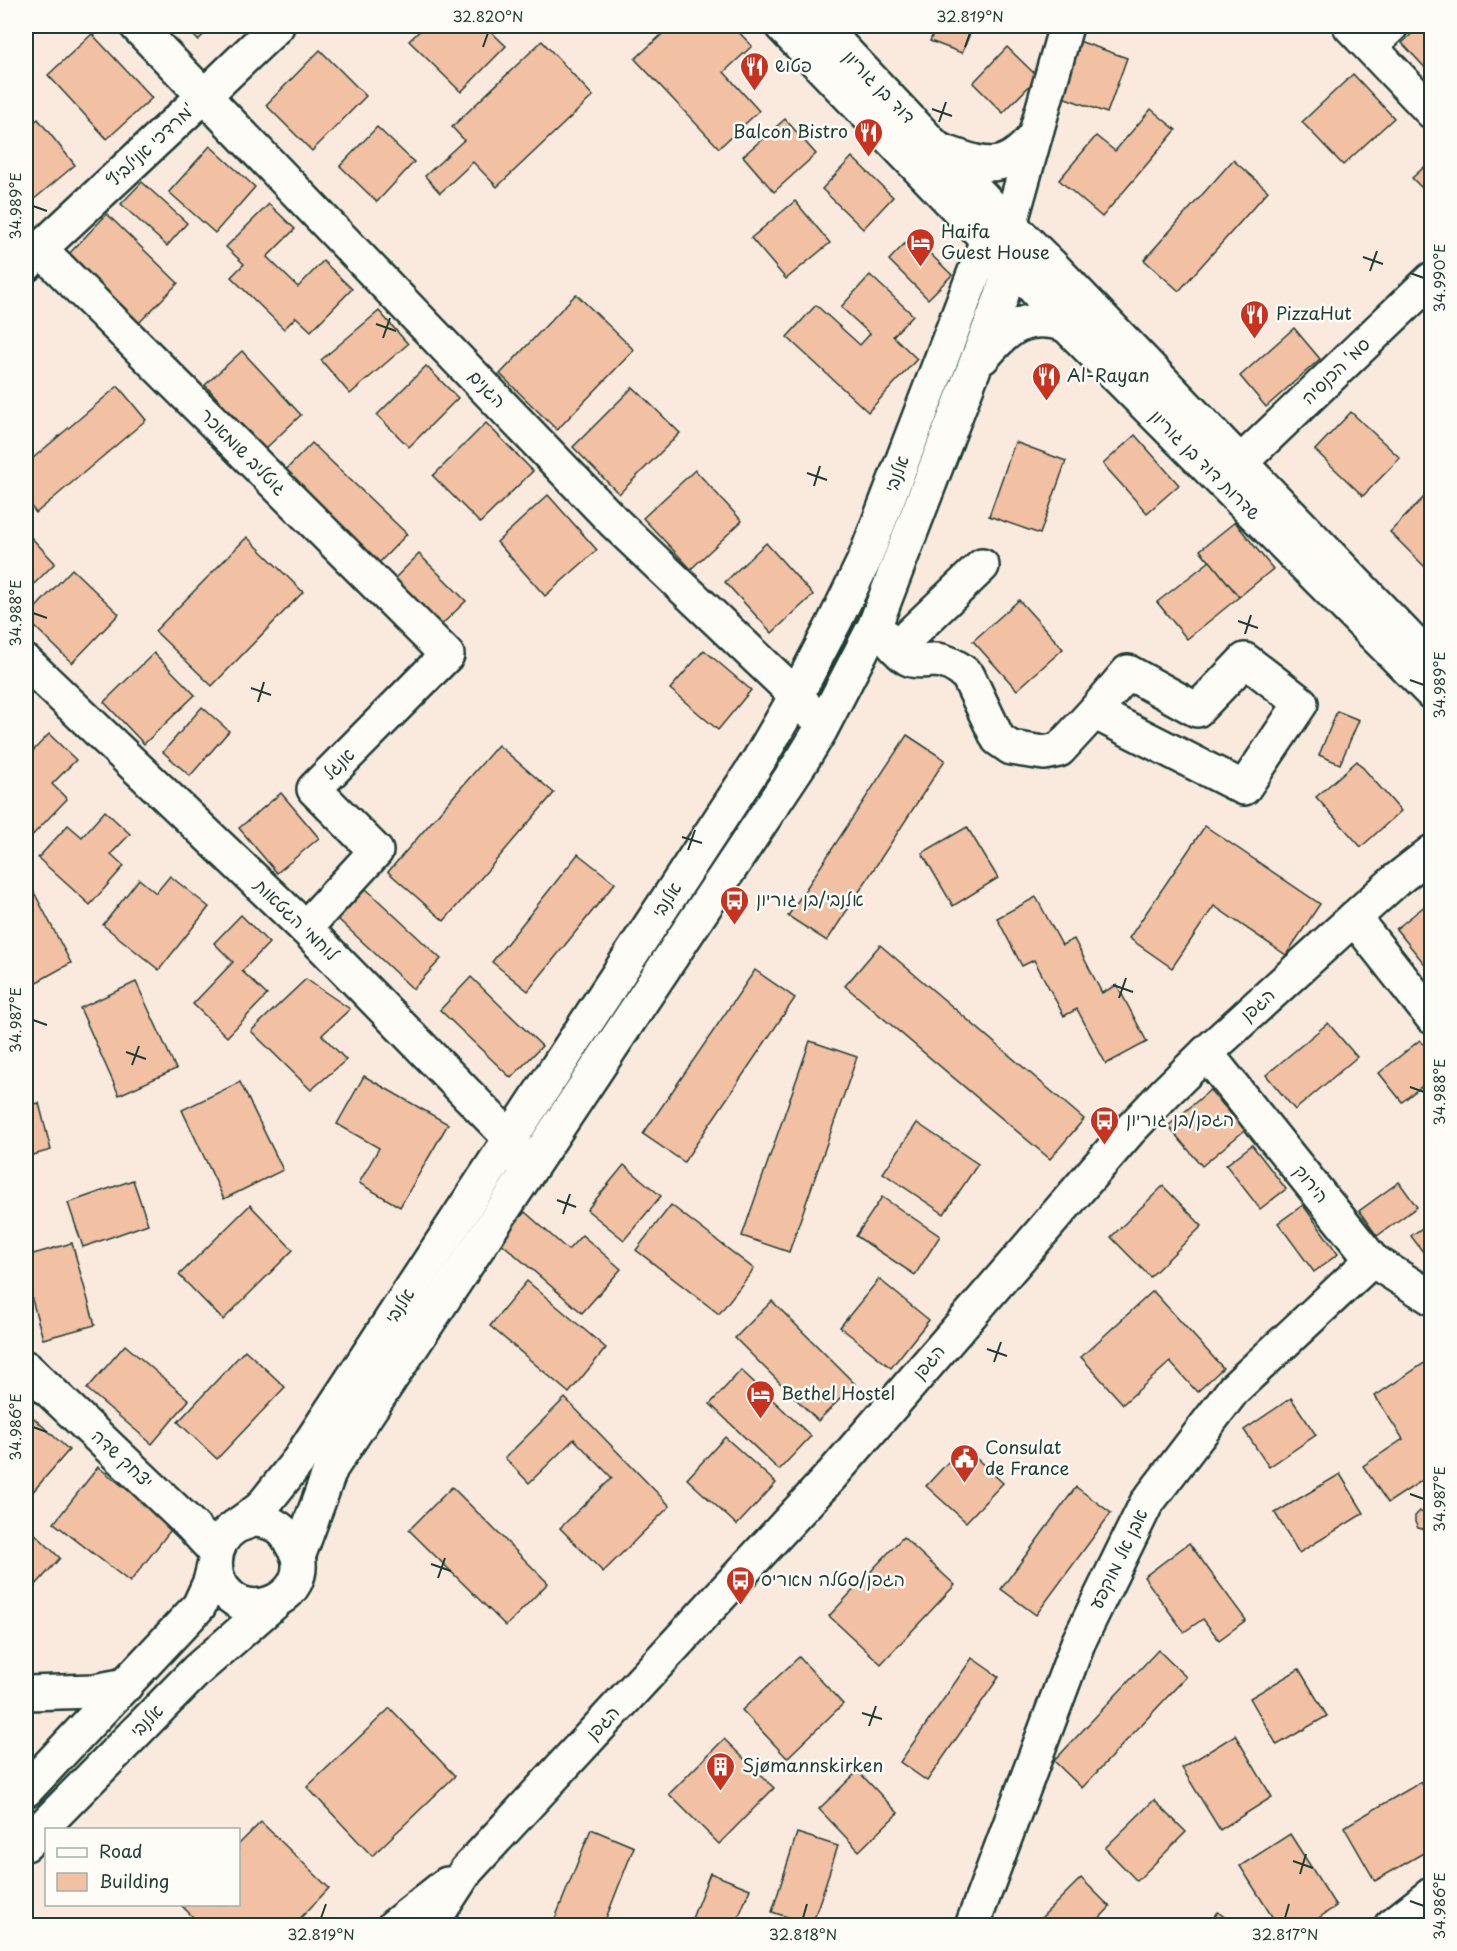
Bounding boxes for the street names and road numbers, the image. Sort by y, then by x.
street label: דוד בן גוריון [838,43,922,129]
street label: מרדכי אנילביץ' [100,96,200,192]
street label: סמ' הכנסיה [1294,330,1376,410]
street label: הגנים [463,363,513,413]
street label: גוטליב שומאכר [194,401,294,501]
street label: שדרות דוד בן גוריון [1145,402,1268,525]
street label: אלנבי [876,451,915,496]
street label: אנגל [316,741,360,785]
street label: לוחמי הגטאות [248,871,346,967]
street label: אלנבי [644,876,687,922]
street label: הגפן [1234,981,1280,1027]
street label: הירוק [1288,1158,1336,1208]
street label: אלנבי [377,1282,420,1328]
street label: הגפן [905,1338,951,1384]
street label: יצחק שדה [86,1422,160,1494]
street label: אבן אל מוקפע [1082,1504,1154,1613]
street label: אלנבי [123,1697,169,1743]
street label: הגפן [579,1699,625,1745]

